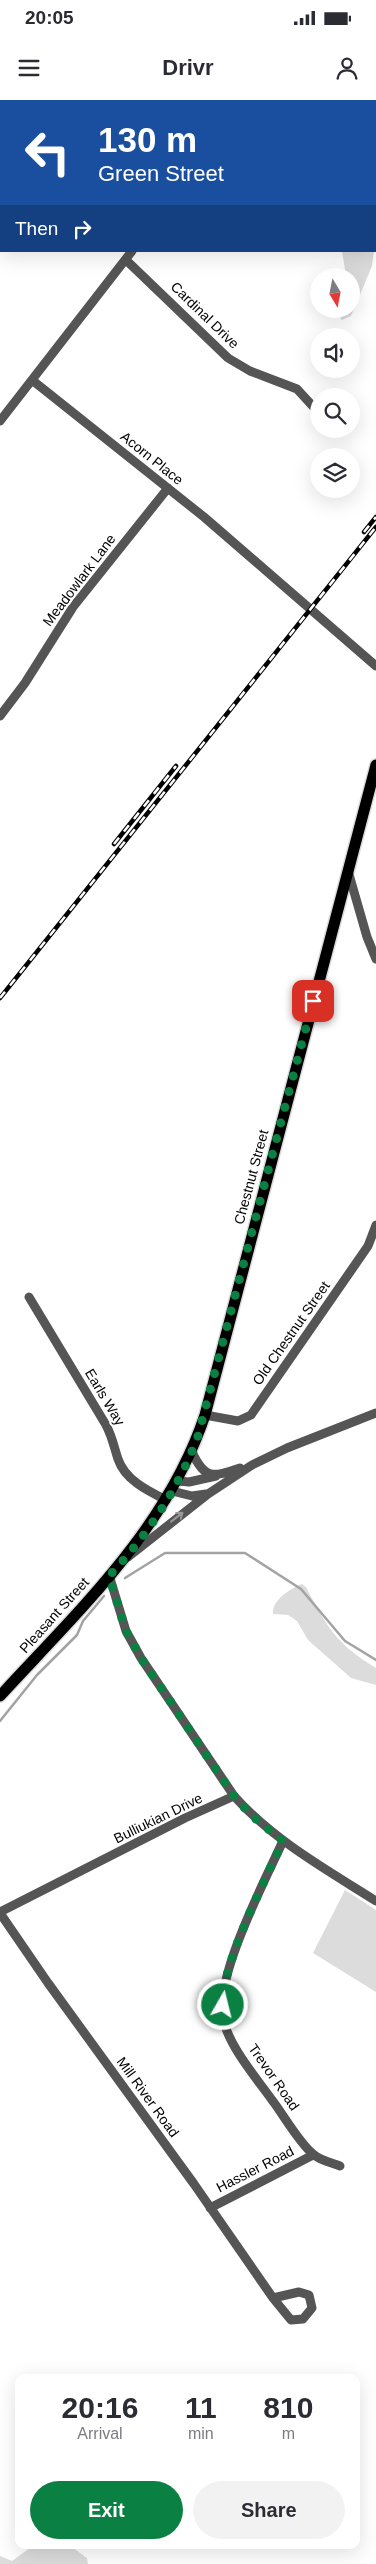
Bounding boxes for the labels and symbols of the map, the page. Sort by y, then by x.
north arrow [310,268,360,318]
street label: Cardinal Drive [168,278,243,352]
street label: Acorn Place [118,428,187,488]
street label: Meadowlark Lane [39,531,119,629]
pin [292,980,334,1022]
street label: Chestnut Street [231,1128,271,1226]
street label: Old Chestnut Street [249,1278,333,1388]
street label: Earls Way [82,1366,128,1428]
one-way arrow [170,1512,183,1523]
street label: Pleasant Street [16,1574,92,1656]
street label: Bulliukian Drive [111,1790,205,1846]
position arrow [196,1978,248,2030]
street label: Trevor Road [245,2041,303,2113]
street label: Mill River Road [114,2054,182,2140]
street label: Hassler Road [214,2143,296,2195]

